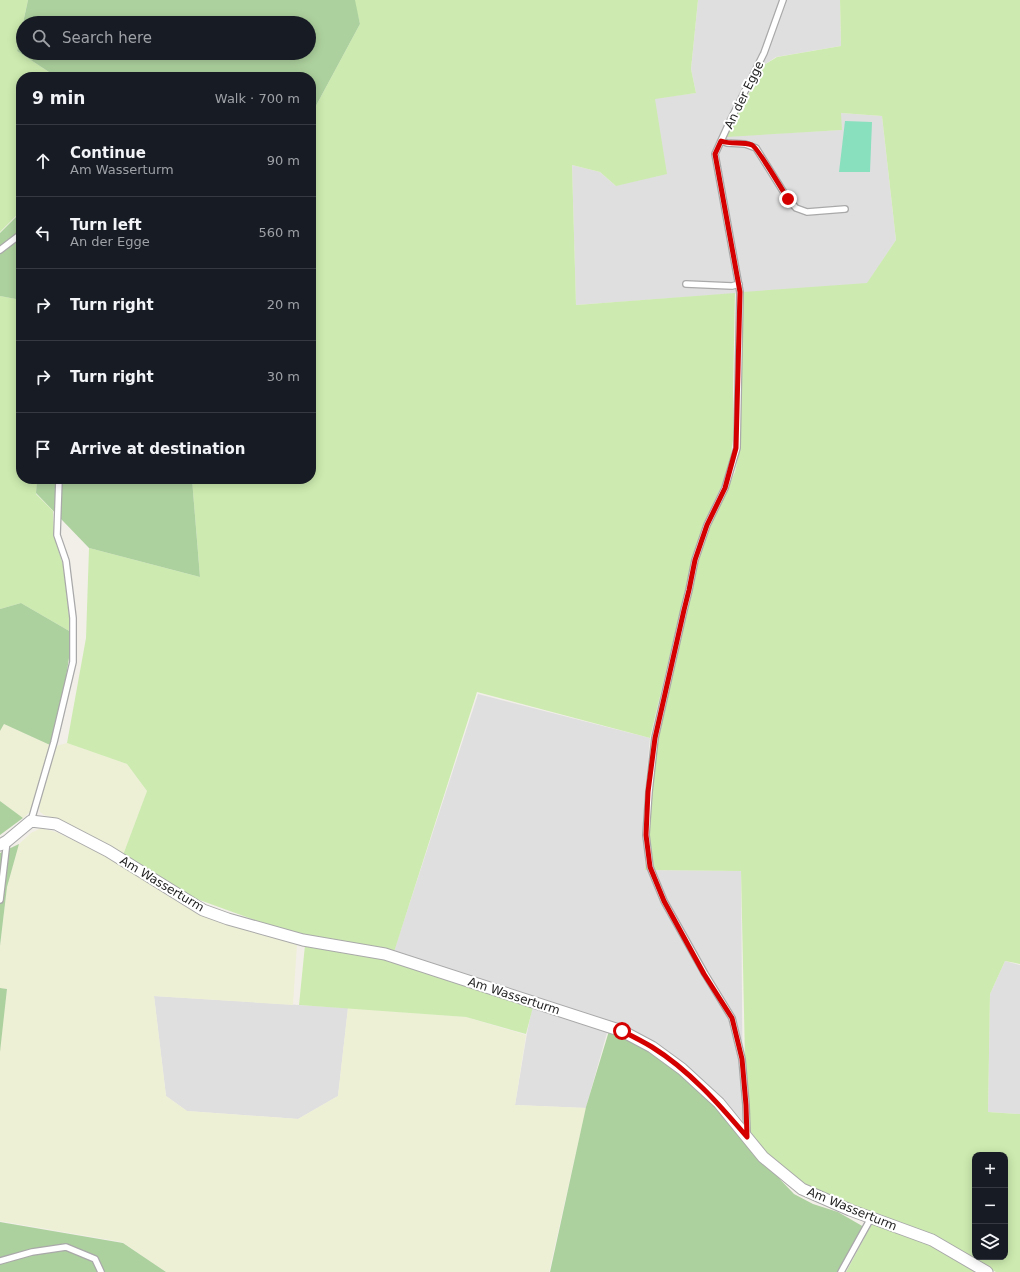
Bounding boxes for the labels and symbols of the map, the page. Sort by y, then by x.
street label: An der Egge [722,59,766,131]
route end [779,190,797,208]
street label: Am Wasserturm [117,853,207,915]
street label: Am Wasserturm [466,975,562,1017]
route start [613,1022,631,1040]
street label: Am Wasserturm [805,1185,899,1233]

